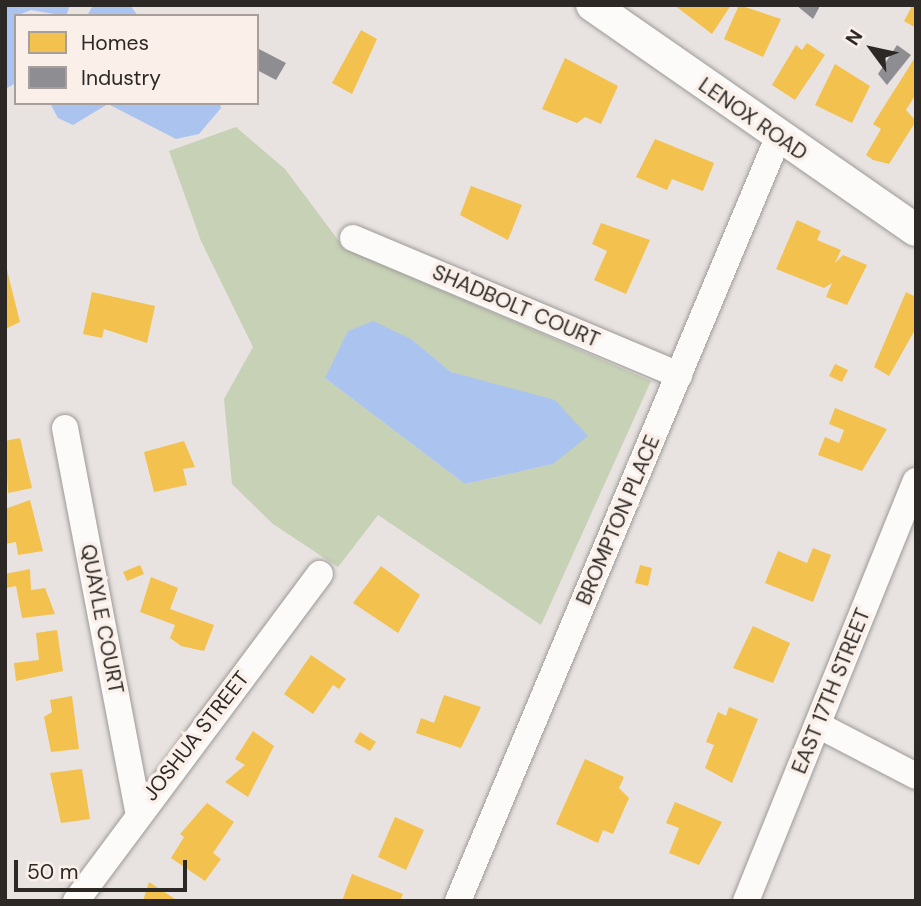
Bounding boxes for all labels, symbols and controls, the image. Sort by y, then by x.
legend [14,14,259,105]
north arrow [837,14,907,84]
text: N [840,25,868,50]
text: Homes [81,29,149,57]
text: Industry [81,64,161,92]
street label: LENOX ROAD [694,72,812,166]
street label: SHADBOLT COURT [429,259,603,353]
street label: BROMPTON PLACE [571,431,665,609]
street label: QUAYLE COURT [75,542,129,696]
street label: EAST 17TH STREET [786,605,876,777]
street label: JOSHUA STREET [138,666,254,806]
scale bar [18,846,191,890]
text: 50 m [27,858,78,886]

